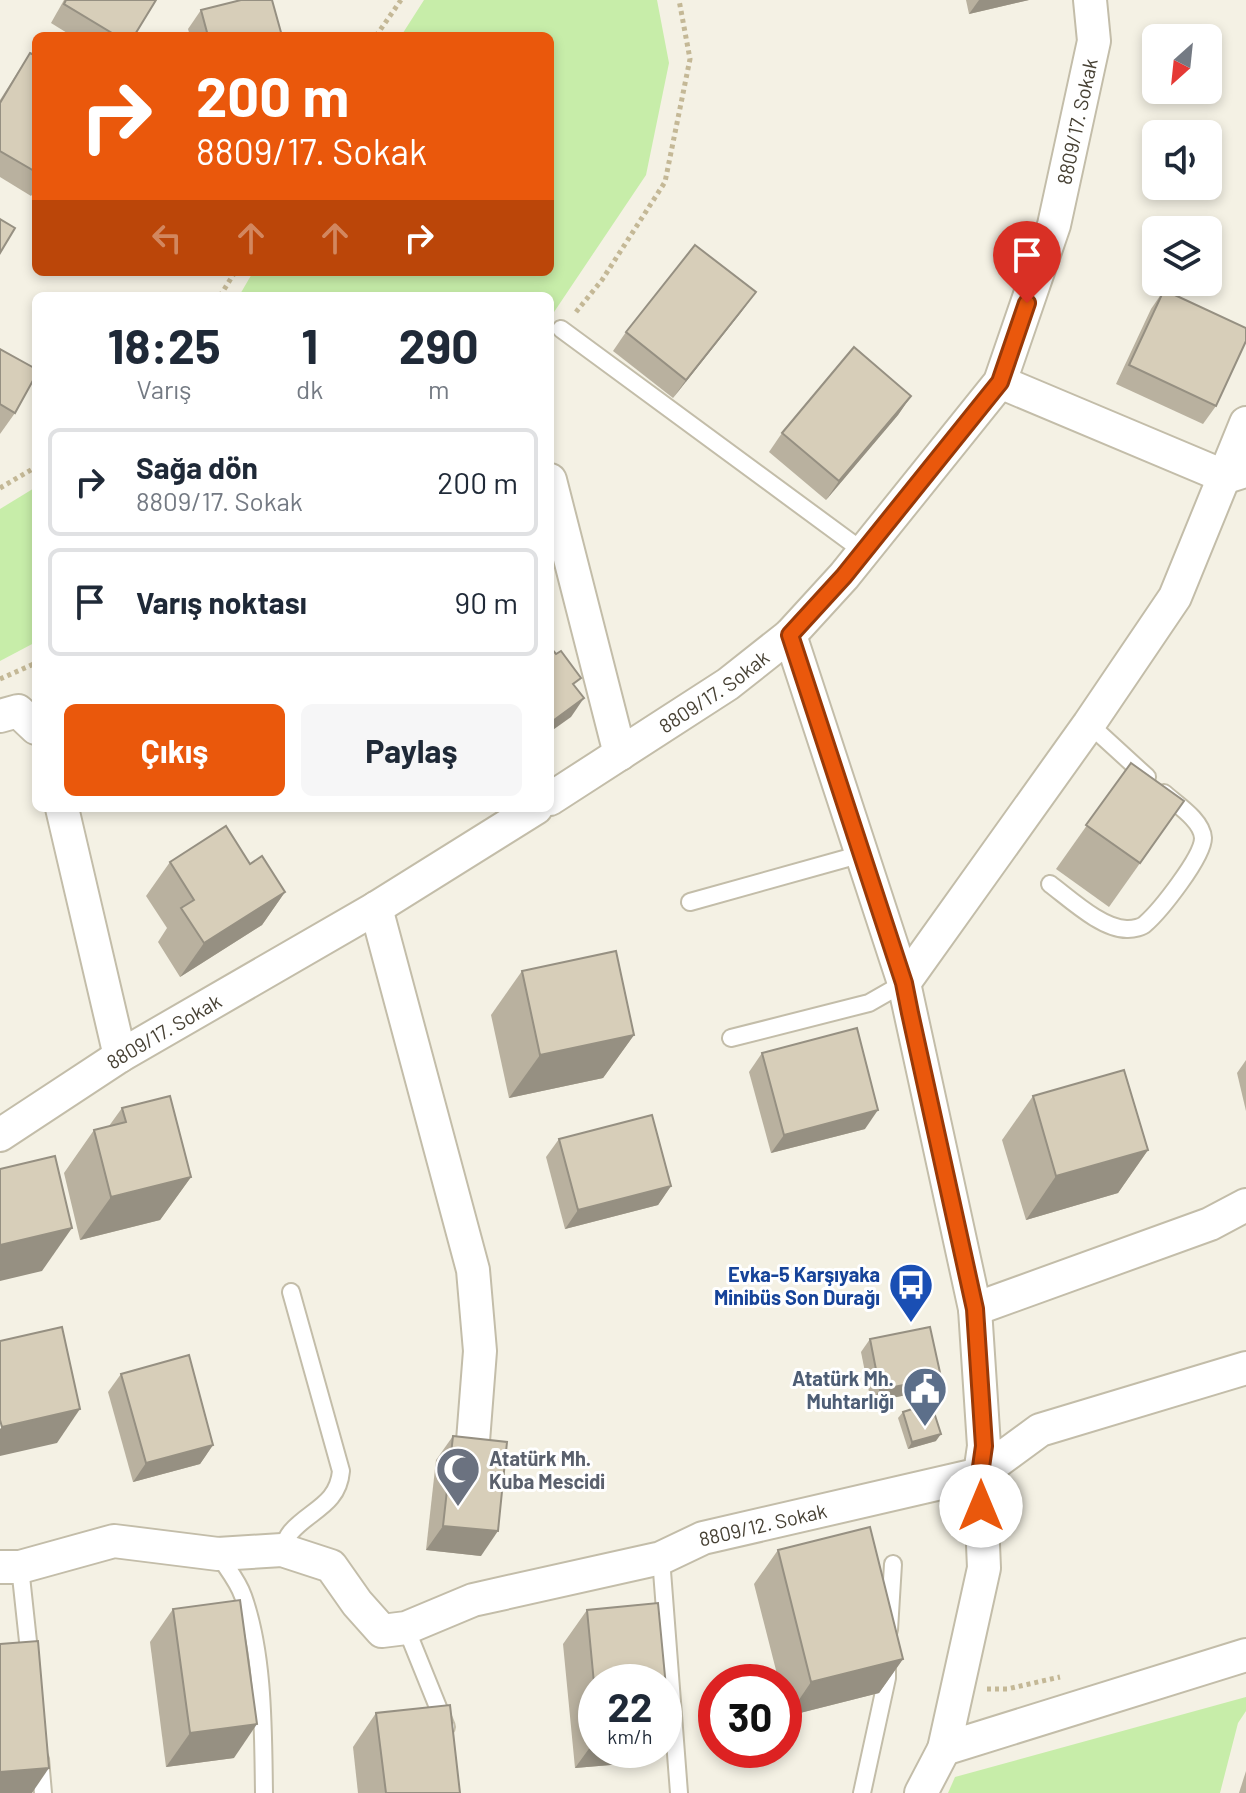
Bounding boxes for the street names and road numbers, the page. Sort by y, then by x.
street label: 8809/17. Sokak [1051,56,1102,187]
street label: 8809/17. Sokak [654,645,773,738]
street label: 8809/17. Sokak [102,988,225,1074]
street label: 8809/12. Sokak [696,1498,829,1551]

